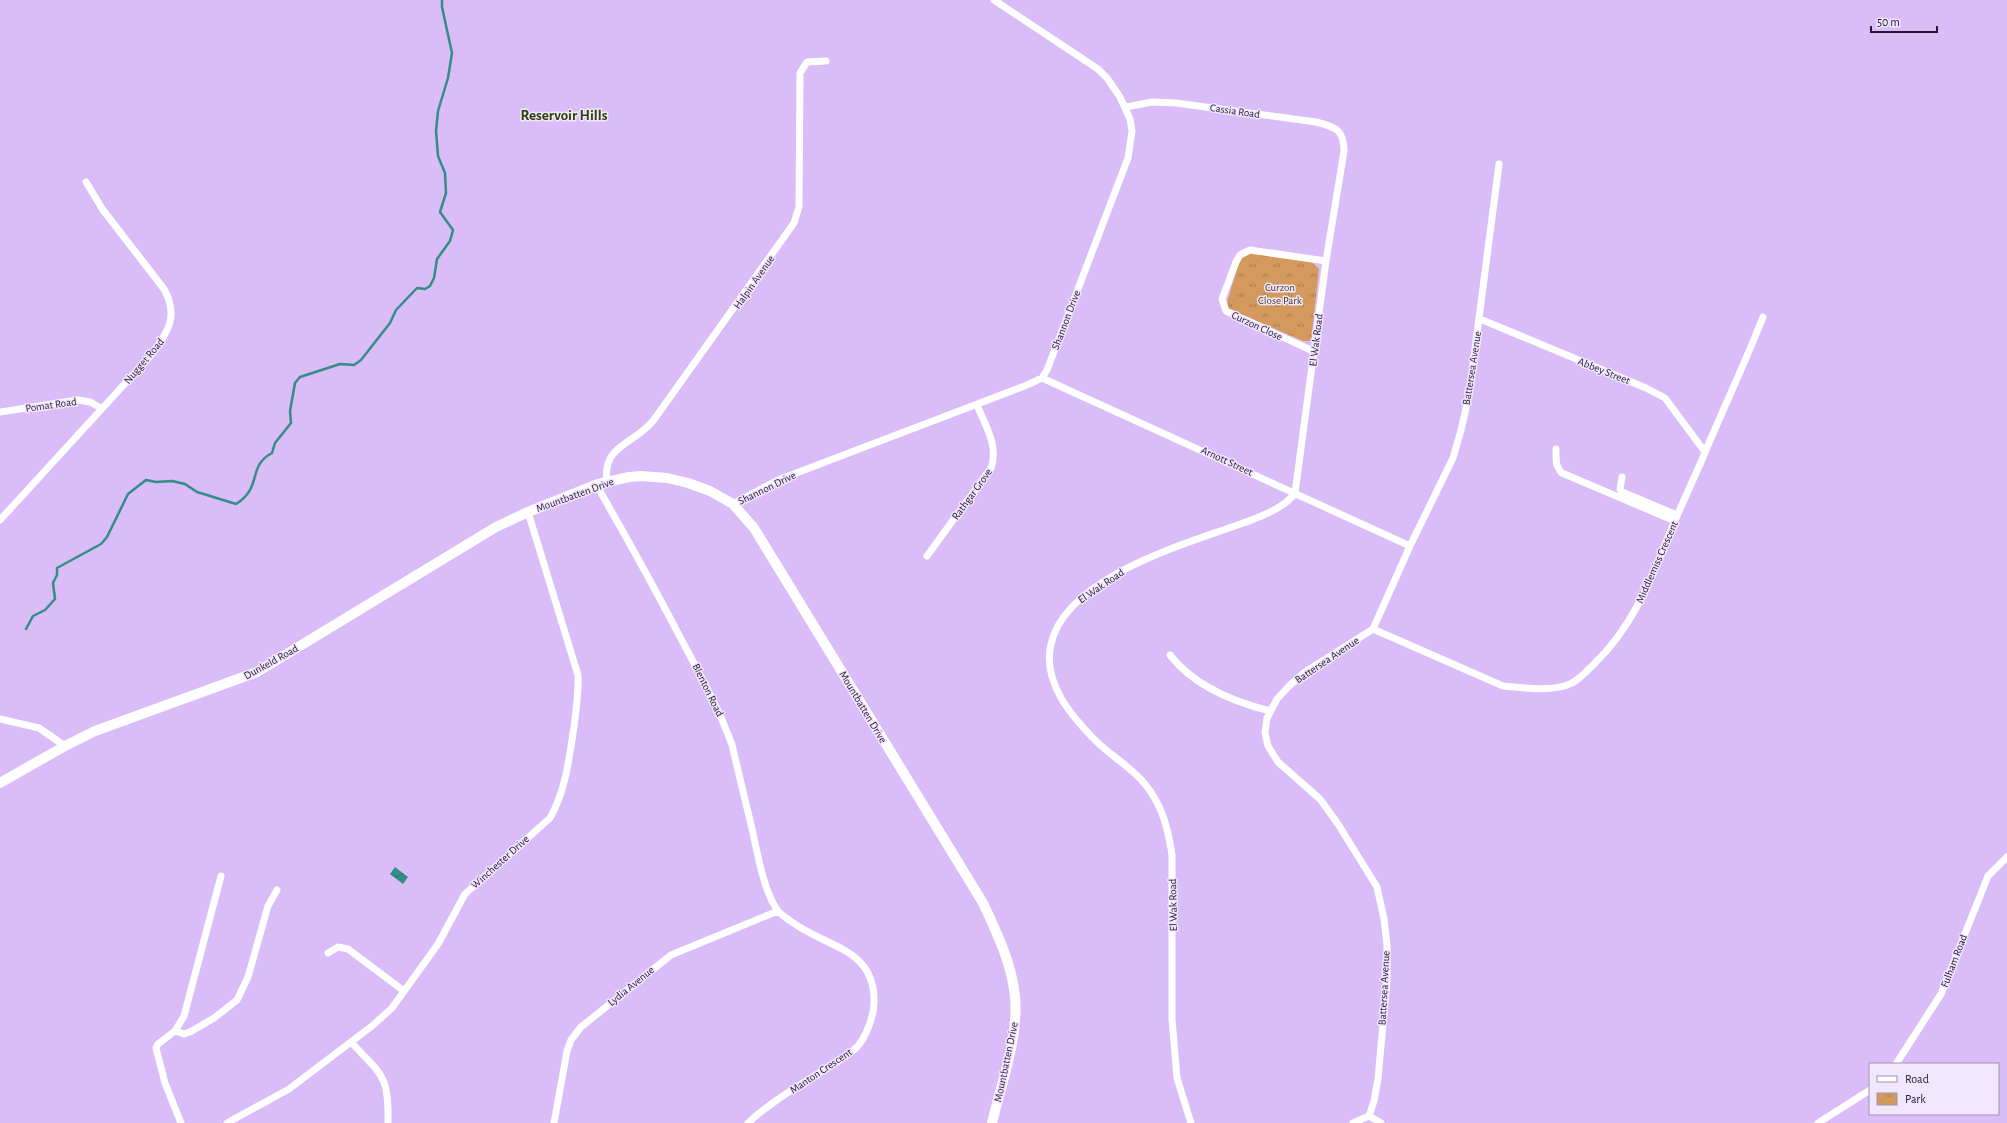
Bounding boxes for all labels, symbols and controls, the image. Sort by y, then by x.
scale bar [1871,8,1937,34]
text: 50 m [1877,16,1900,28]
street label: Cassia Road [1209,102,1261,120]
district label: Reservoir Hills [521,108,608,123]
street label: Halpin Avenue [731,253,777,311]
park label: Curzon Close Park [1258,282,1302,306]
street label: Shannon Drive [1050,289,1082,351]
street label: Curzon Close [1230,309,1284,343]
street label: El Wak Road [1307,313,1325,367]
street label: Battersea Avenue [1461,330,1483,406]
street label: Nugget Road [122,336,166,386]
street label: Abbey Street [1576,356,1632,387]
street label: Pomat Road [25,396,78,414]
street label: Arnott Street [1199,444,1255,478]
street label: Rathgar Grove [950,466,994,522]
street label: Shannon Drive [736,469,798,507]
street label: Mountbatten Drive [535,476,615,514]
street label: Middlemiss Crescent [1634,519,1680,605]
street label: El Wak Road [1076,566,1126,605]
street label: Battersea Avenue [1293,635,1361,685]
street label: Dunkeld Road [242,642,300,681]
street label: Blenton Road [690,662,726,718]
street label: Mountbatten Drive [837,669,889,745]
street label: Winchester Drive [469,833,531,891]
street label: El Wak Road [1167,878,1179,932]
street label: Fulham Road [1939,933,1969,989]
street label: Battersea Avenue [1377,950,1391,1026]
street label: Lydia Avenue [606,964,656,1008]
street label: Mountbatten Drive [992,1021,1020,1103]
street label: Manton Crescent [788,1046,854,1096]
legend [1869,1063,1999,1115]
text: Road [1905,1073,1929,1085]
text: Park [1905,1093,1926,1105]

